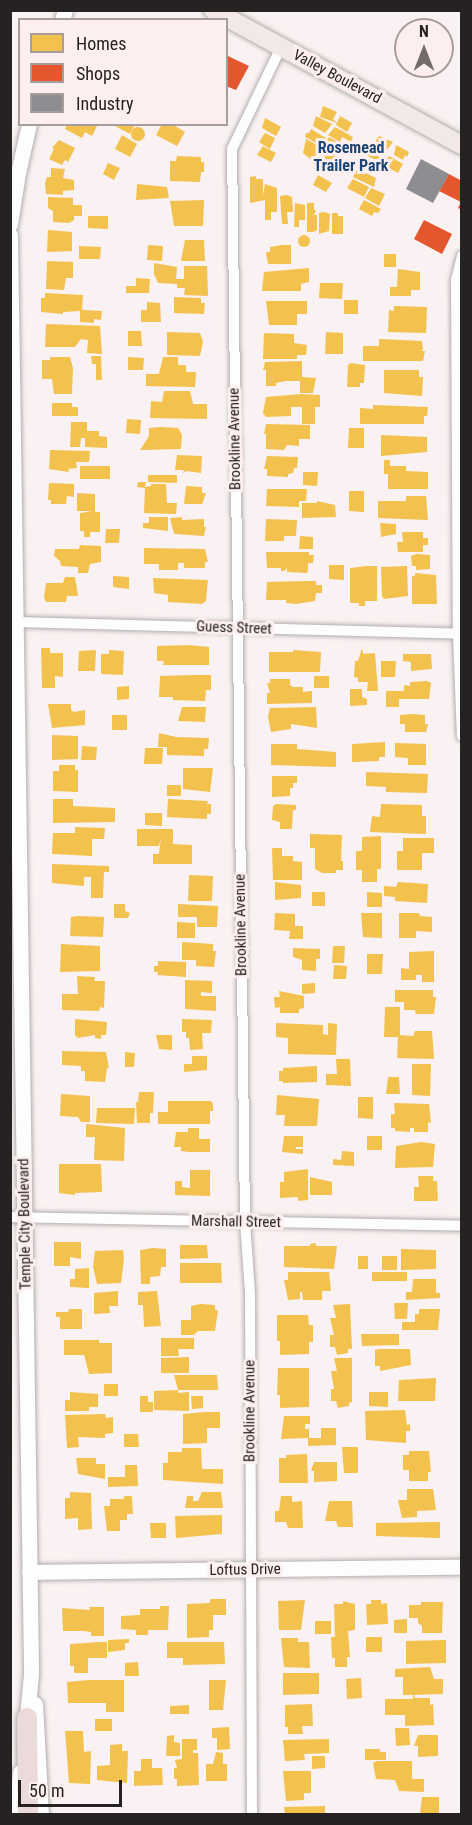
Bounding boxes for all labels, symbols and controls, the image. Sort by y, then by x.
legend [18,18,228,126]
north arrow [394,18,454,78]
text: N [419,22,429,41]
text: Homes [76,33,126,54]
street label: Valley Boulevard [290,46,384,108]
text: Shops [76,63,120,84]
text: Industry [76,93,134,114]
district label: Rosemead Trailer Park [314,138,388,176]
street label: Brookline Avenue [225,388,245,490]
street label: Guess Street [196,618,272,638]
street label: Brookline Avenue [231,874,251,976]
street label: Temple City Boulevard [15,1158,35,1290]
street label: Marshall Street [191,1212,281,1232]
street label: Brookline Avenue [241,1360,259,1462]
street label: Loftus Drive [209,1560,281,1580]
scale bar [21,1768,124,1806]
text: 50 m [29,1780,64,1801]

